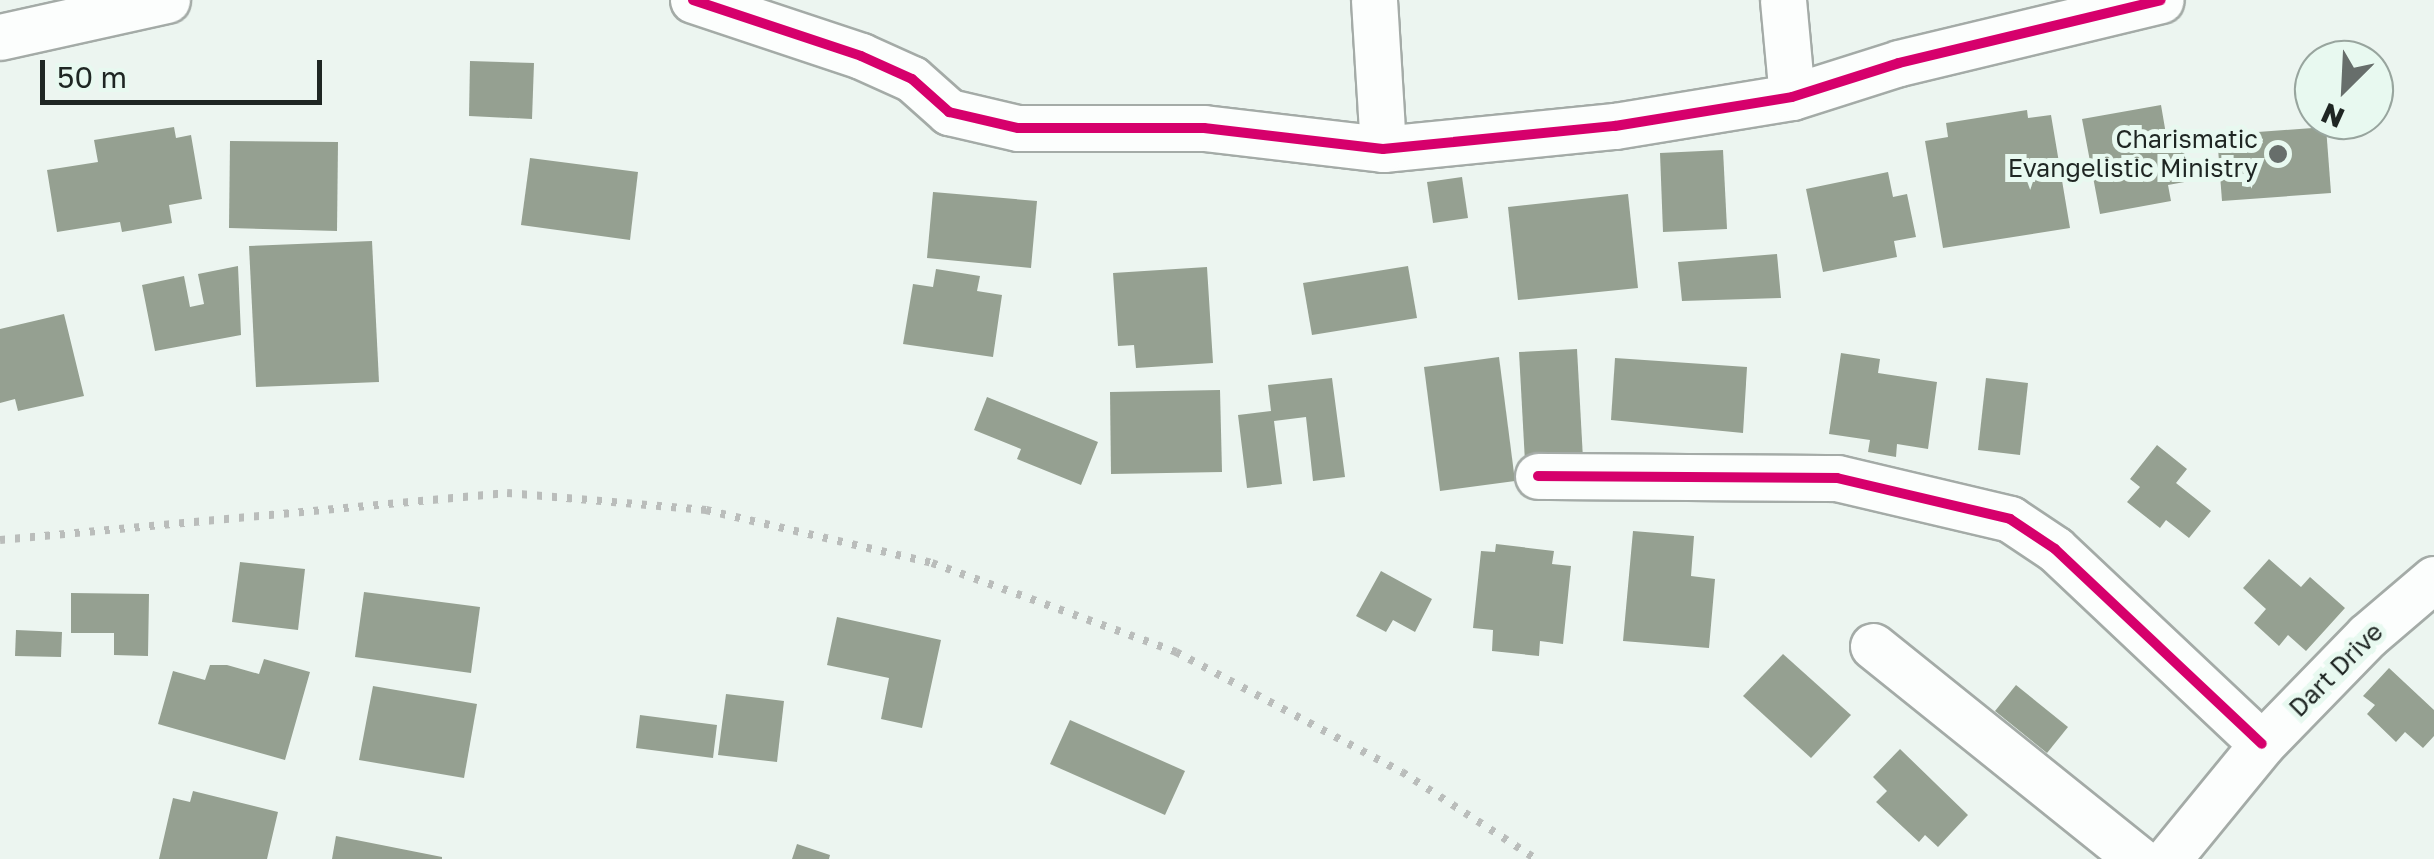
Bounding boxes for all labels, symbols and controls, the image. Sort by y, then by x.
scale bar [45,40,328,102]
north arrow [2294,40,2394,140]
text: 50 m [57,59,127,95]
text: N [2316,97,2349,135]
place label: Charismatic Evangelistic Ministry [2008,125,2258,184]
marker: Charismatic Evangelistic Ministry [2267,143,2289,165]
street label: Dart Drive [2283,617,2389,723]

